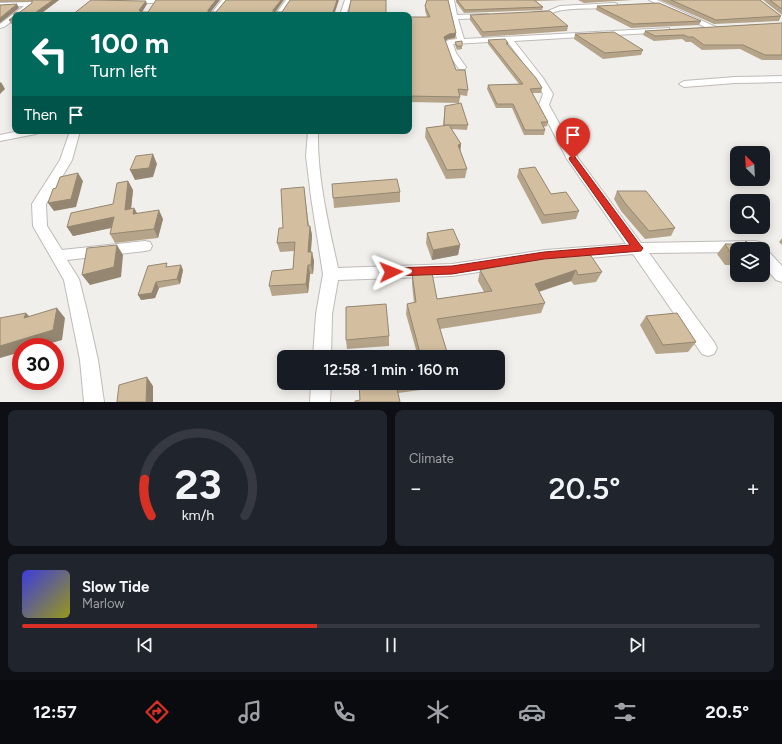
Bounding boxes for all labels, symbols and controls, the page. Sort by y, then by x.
text: 100 m [90,26,169,60]
icon: left [24,28,76,80]
text: Turn left [90,60,157,82]
icon: arrive [65,104,87,126]
text: Then [24,106,57,124]
pin [556,118,590,159]
icon: arrive [562,124,584,146]
north arrow [730,146,770,186]
map controls [730,146,770,282]
button: search [730,194,770,234]
button: layers [730,242,770,282]
position arrow [370,251,412,293]
speed limit sign: 30 [12,338,64,390]
text: 12:58 · 1 min · 160 m [323,361,459,379]
text: Climate [409,451,454,466]
text: 23 [174,459,221,509]
text: 20.5° [549,470,621,507]
text: − [409,475,423,502]
text: + [746,475,760,502]
text: km/h [181,506,214,524]
text: Slow Tide [82,578,149,596]
text: Marlow [82,596,124,611]
icon: previous [134,634,156,656]
icon: pause [380,634,402,656]
icon: next [626,634,648,656]
icon: directions [143,698,171,726]
icon: music [236,698,264,726]
icon: phone [330,698,358,726]
icon: climate [424,698,452,726]
icon: car [518,698,546,726]
icon: filters [611,698,639,726]
text: 12:57 [33,701,77,723]
text: 20.5° [705,701,749,723]

